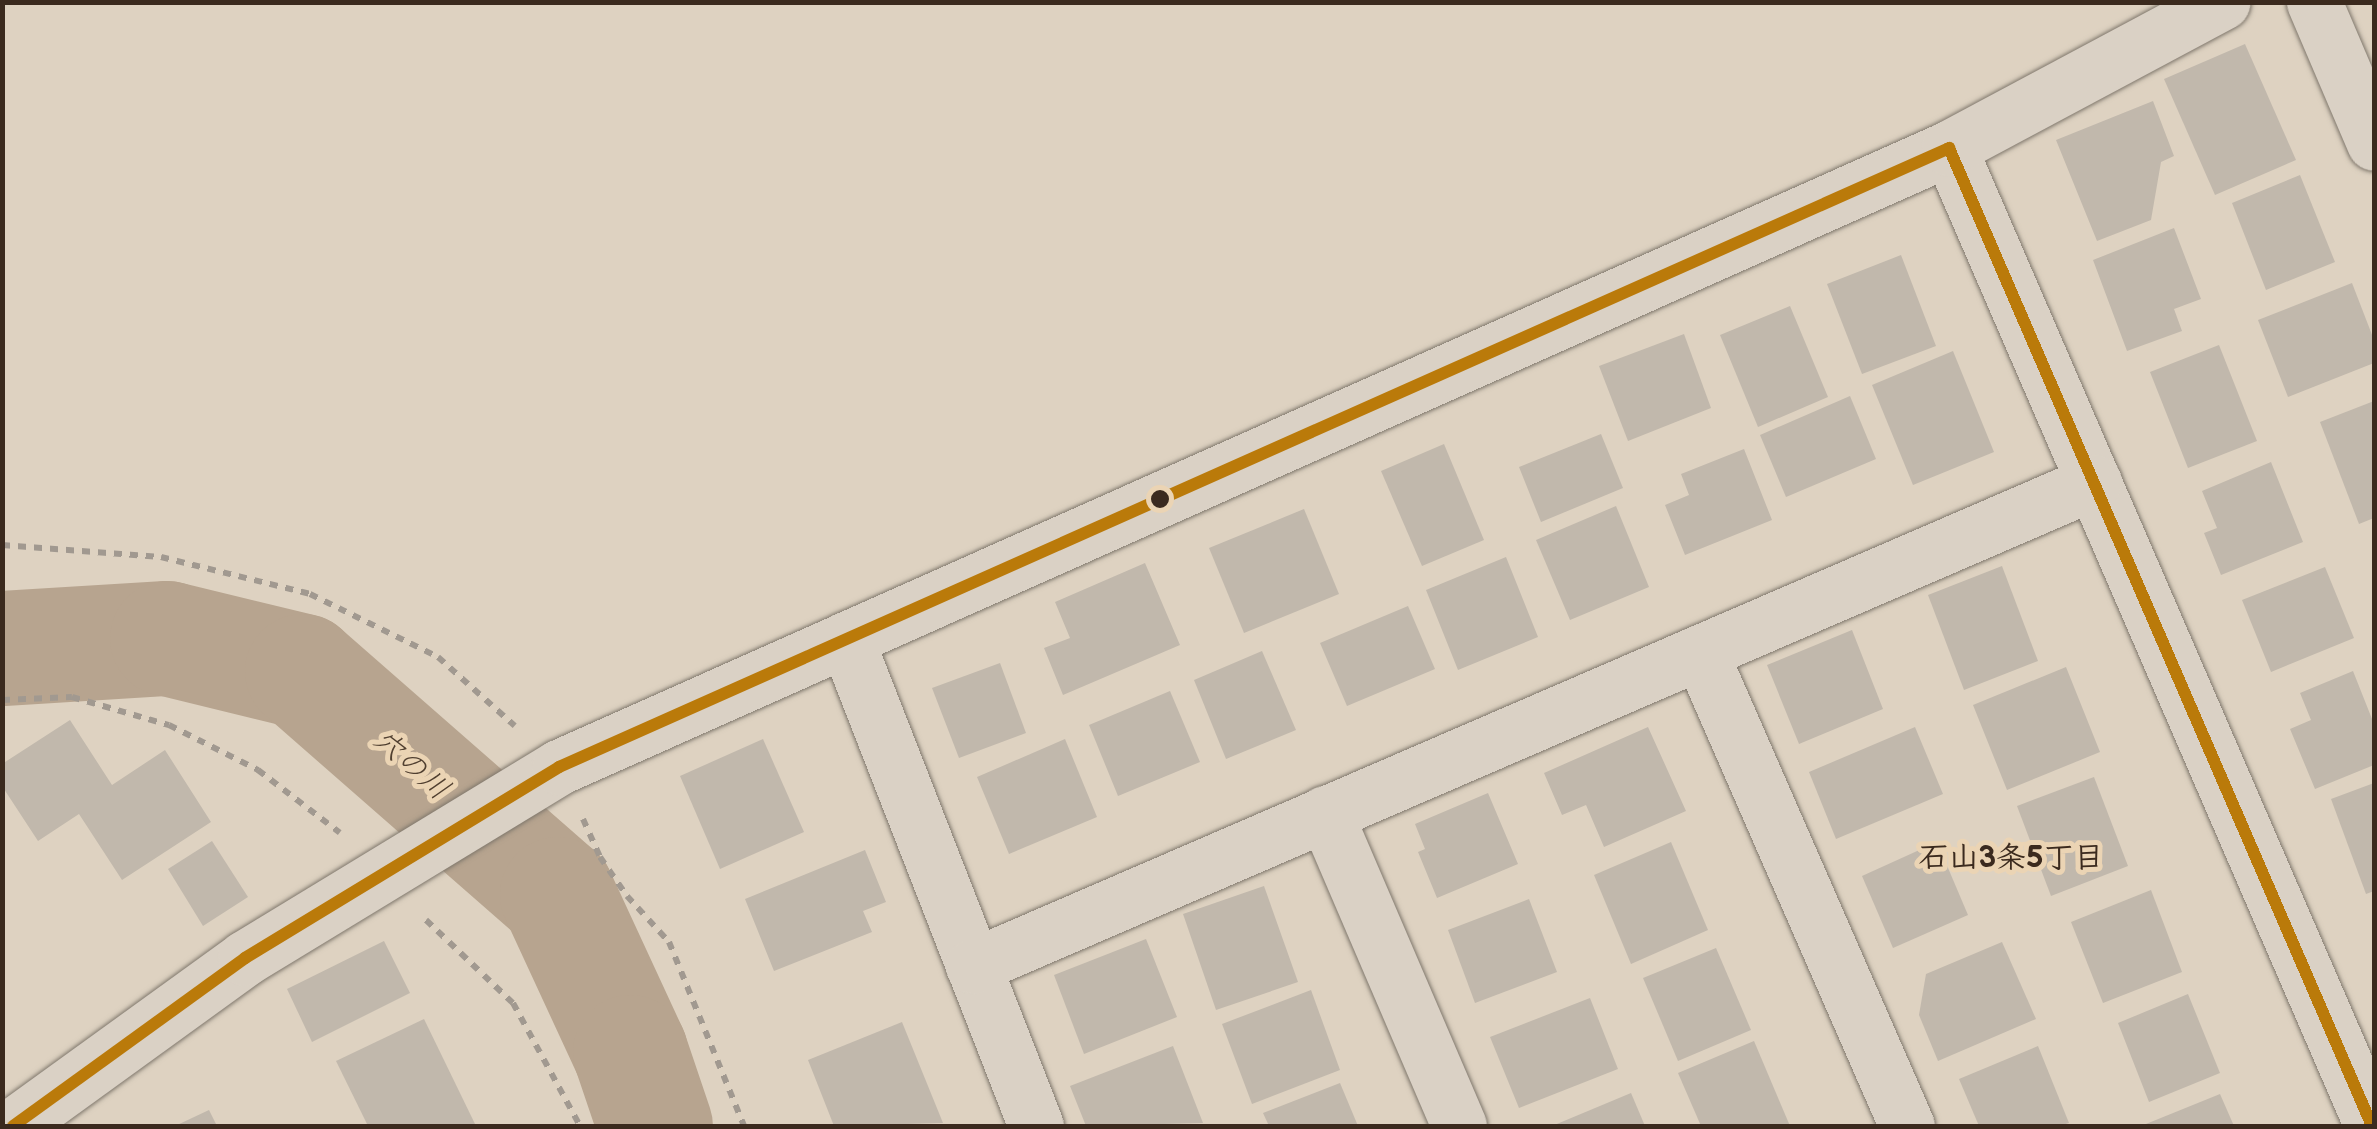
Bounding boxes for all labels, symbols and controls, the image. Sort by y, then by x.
unlabelled marker [1150,489,1170,509]
water label: 穴の川 [365,722,457,808]
district label: 石山3条5丁目 [1919,840,2103,876]

